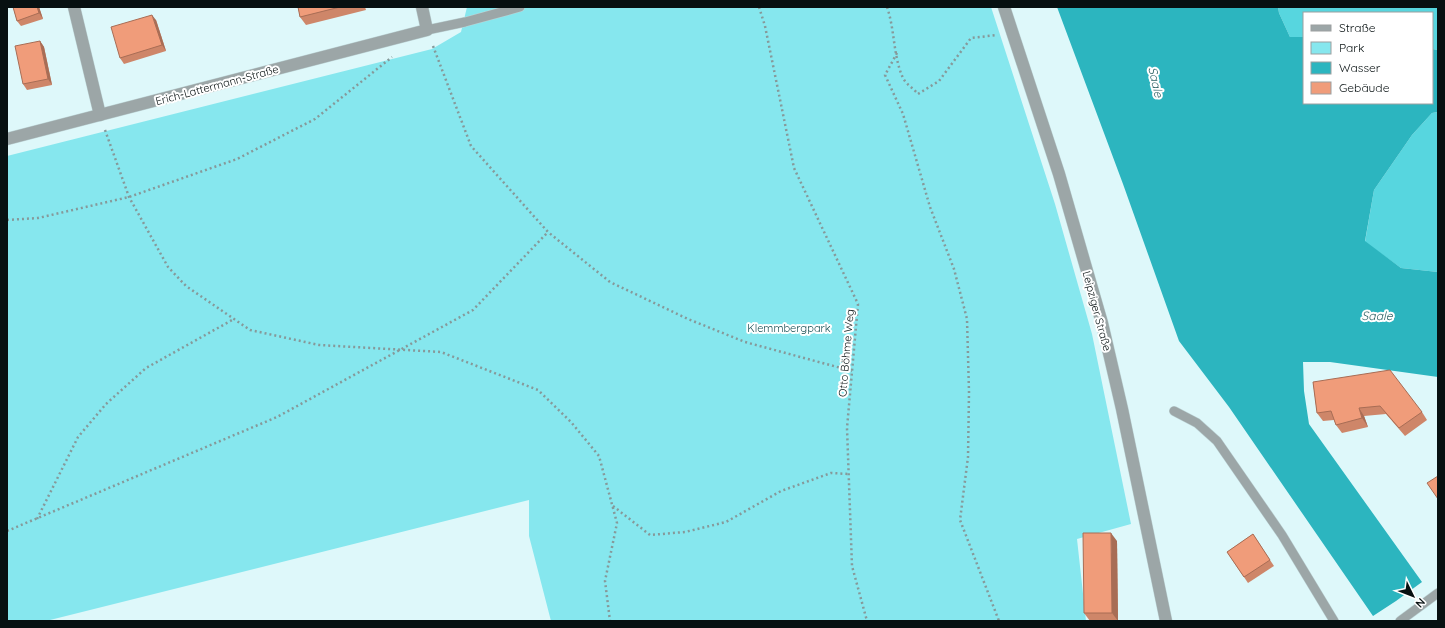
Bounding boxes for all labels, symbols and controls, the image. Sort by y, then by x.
legend [1303,12,1433,104]
text: Straße [1339,20,1376,35]
text: Park [1339,40,1364,55]
text: Wasser [1339,60,1381,75]
street label: Erich-Lattermann-Straße [154,62,280,108]
water label: Saale [1145,65,1167,100]
text: Gebäude [1339,80,1390,95]
street label: Leipziger Straße [1080,269,1114,353]
street label: Otto Böhme Weg [835,308,857,398]
water label: Saale [1362,308,1394,323]
park label: Klemmbergpark [747,321,831,335]
north arrow [1393,576,1433,616]
text: N [1412,595,1428,611]

